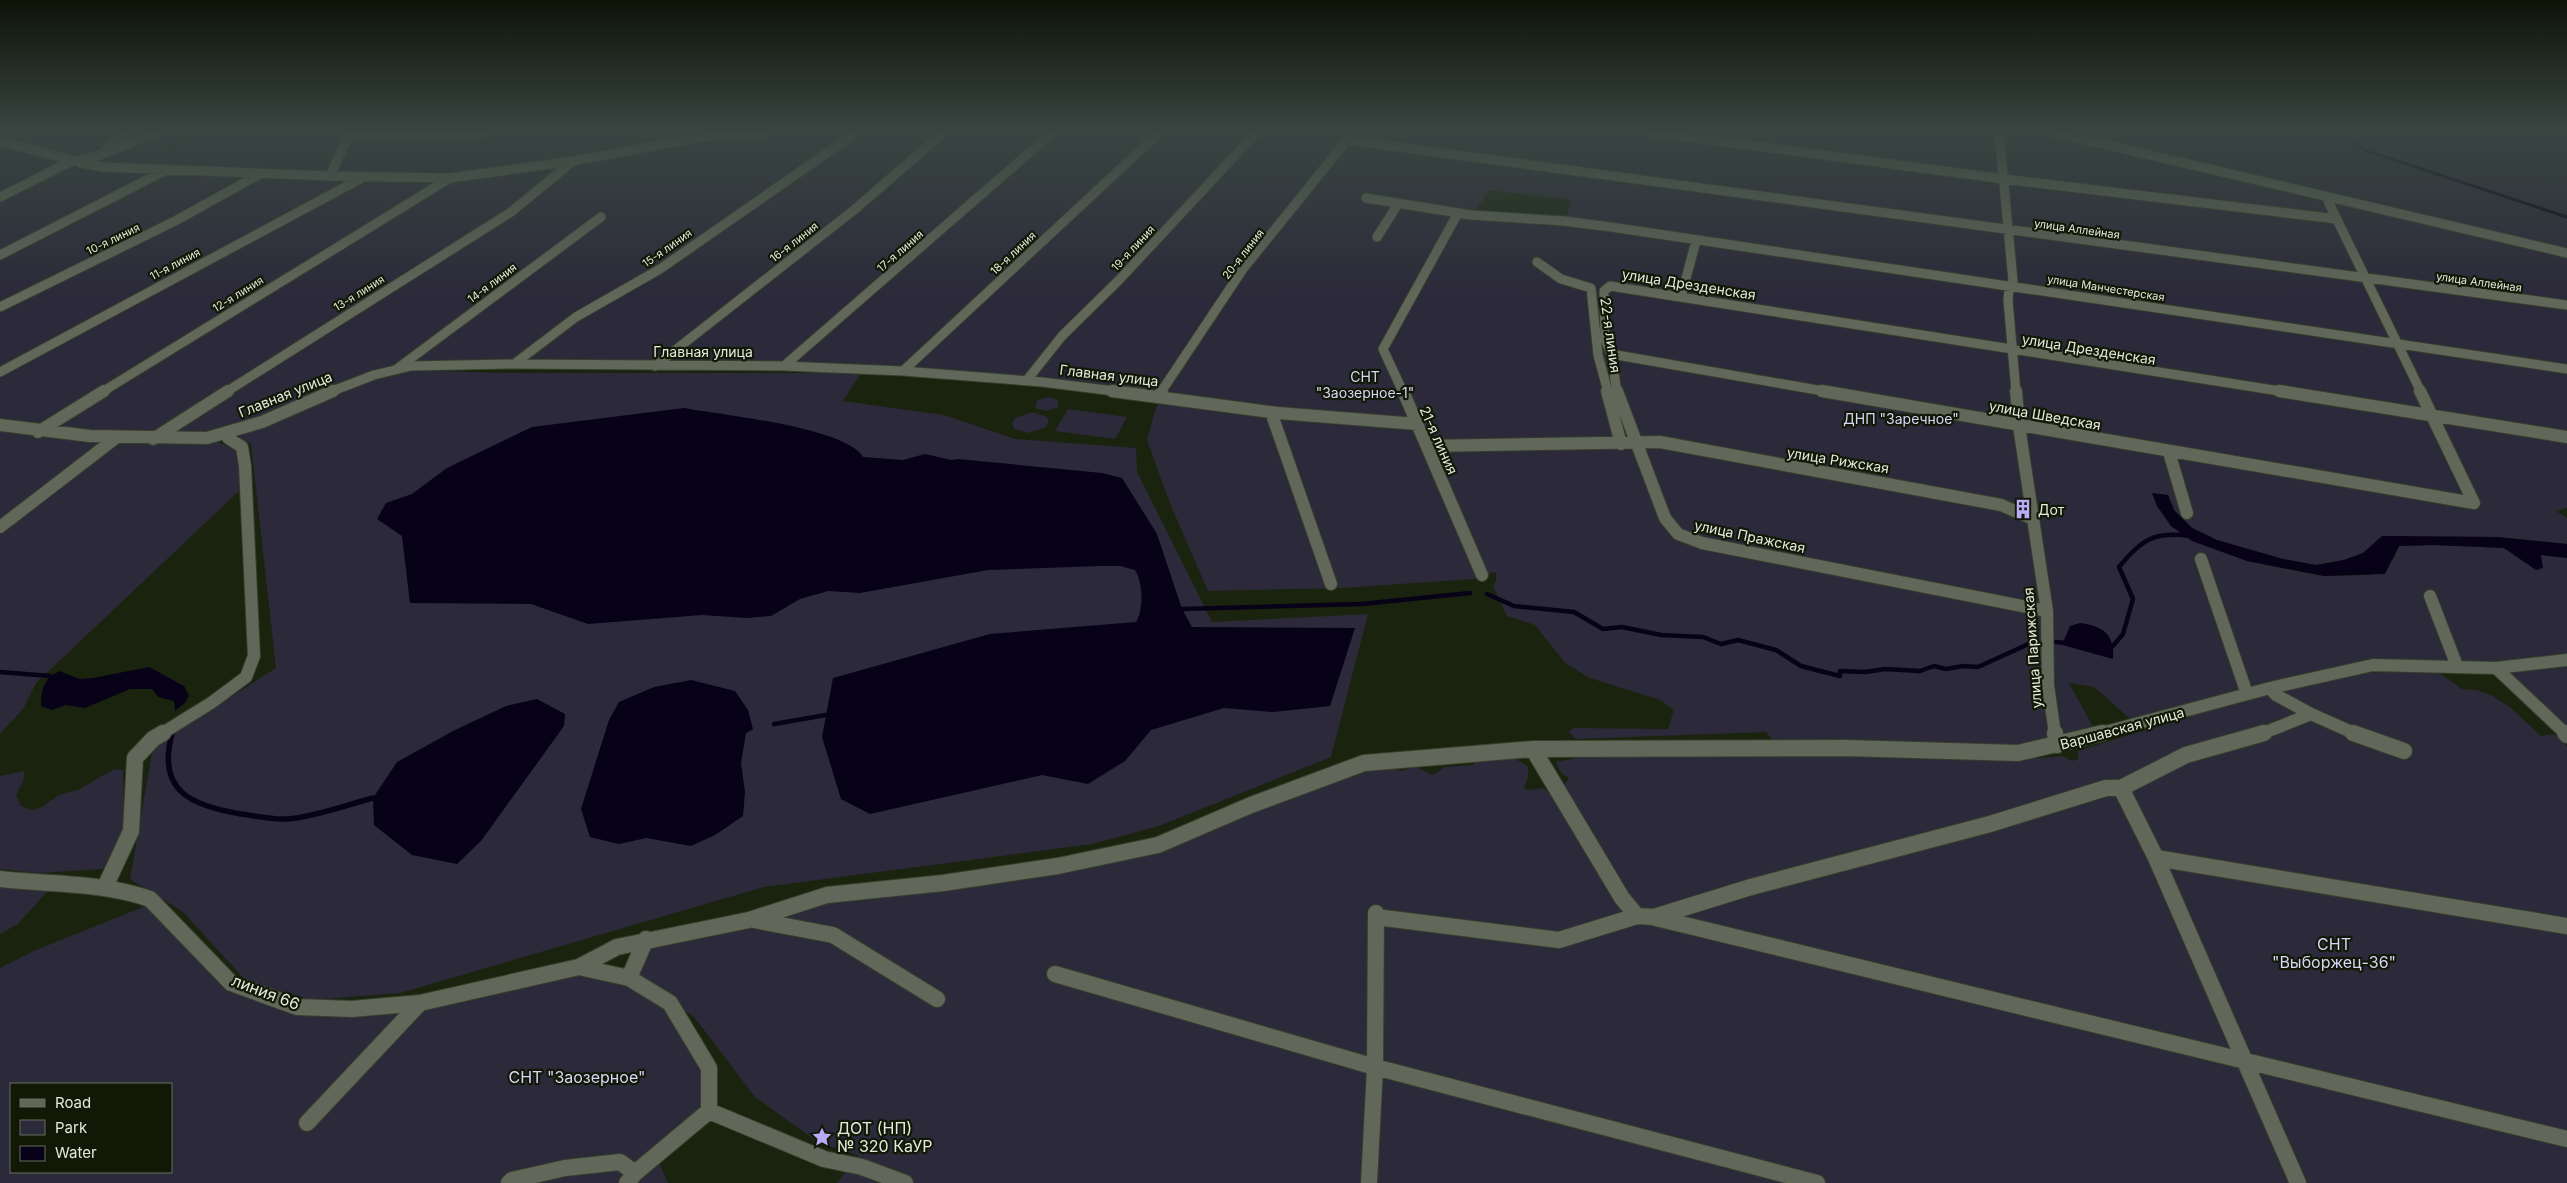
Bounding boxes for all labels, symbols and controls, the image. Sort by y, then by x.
street label: улица Аллейная [2033,216,2121,242]
street label: 16-я линия [767,219,821,265]
street label: 10-я линия [84,220,142,258]
street label: 19-я линия [1108,222,1158,274]
street label: 15-я линия [639,226,695,270]
street label: 20-я линия [1219,226,1267,282]
street label: 17-я линия [874,227,926,275]
street label: 18-я линия [987,228,1039,278]
street label: 11-я линия [147,245,203,283]
street label: 14-я линия [465,260,519,306]
street label: улица Дрезденская [1621,265,1757,303]
street label: улица Аллейная [2435,269,2523,295]
street label: 13-я линия [331,272,387,314]
street label: улица Манчестерская [2046,272,2166,304]
street label: 12-я линия [210,273,266,315]
street label: 22-я линия [1597,296,1625,374]
street label: улица Дрезденская [2021,330,2157,368]
street label: Главная улица [653,343,753,360]
street label: Главная улица [1059,360,1159,390]
street label: Главная улица [236,367,334,421]
park label: СНТ "Заозерное-1" [1316,368,1414,401]
street label: улица Шведская [1988,397,2102,433]
street label: 21-я линия [1416,403,1462,477]
park label: ДНП "Заречное" [1843,410,1959,427]
street label: улица Рижская [1786,444,1890,476]
building icon: Дот [2012,498,2034,520]
place label: Дот [2038,501,2065,518]
street label: улица Пражская [1693,516,1807,556]
street label: улица Парижская [2019,587,2045,709]
street label: Варшавская улица [2058,703,2186,753]
park label: СНТ "Выборжец-36" [2272,934,2396,972]
street label: линия 66 [229,970,303,1014]
park label: СНТ "Заозерное" [509,1067,645,1087]
legend [10,1083,172,1173]
text: Road [55,1093,91,1112]
text: Park [55,1118,88,1137]
place label: ДОТ (НП) № 320 КаУР [837,1118,932,1156]
place icon: ДОТ (НП) № 320 КаУР [811,1126,833,1148]
text: Water [55,1143,97,1162]

